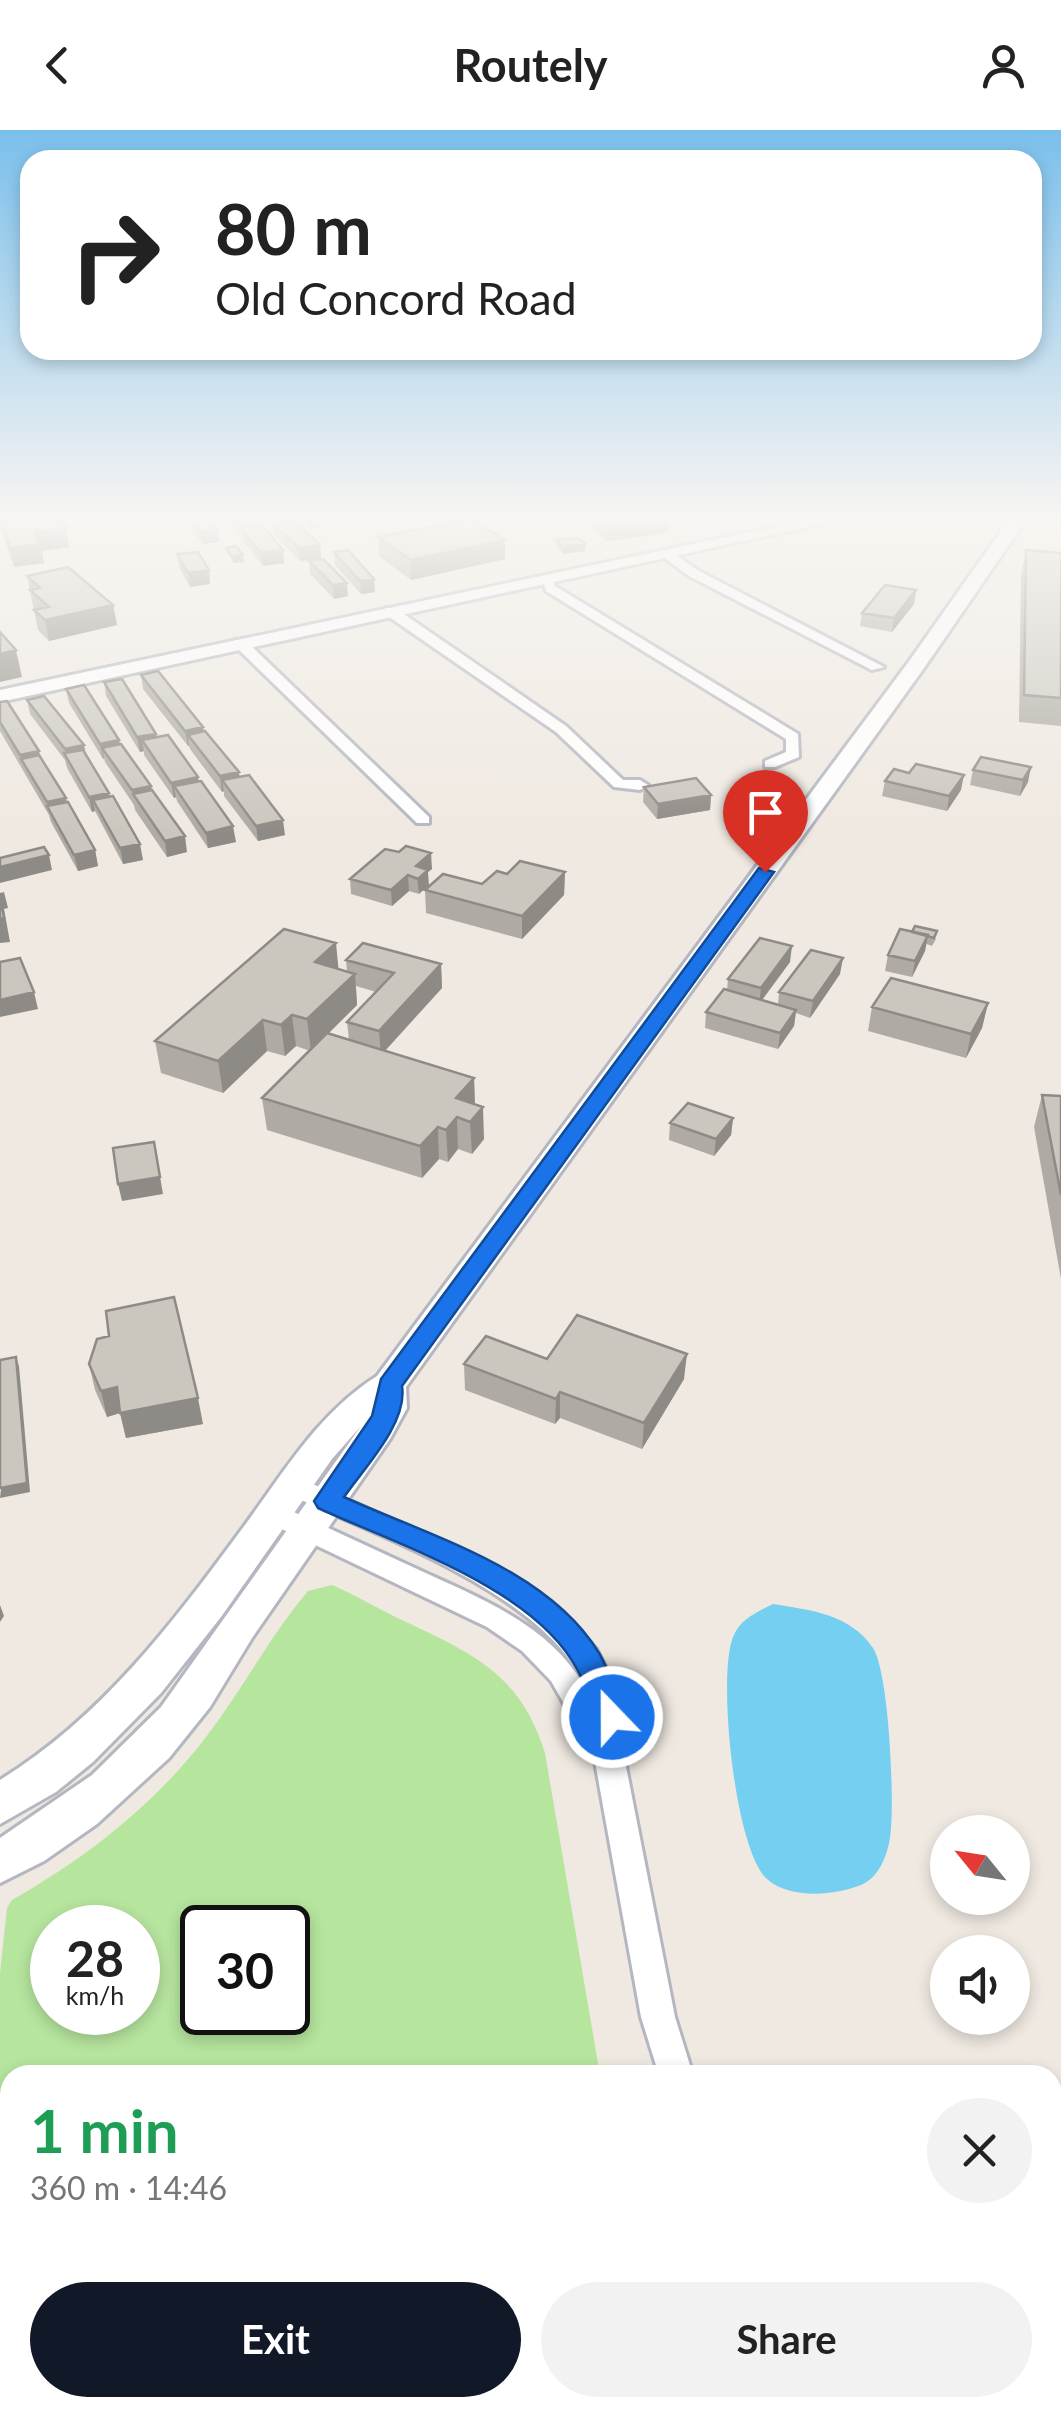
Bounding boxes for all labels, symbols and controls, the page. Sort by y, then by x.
icon: back [30,38,85,93]
text: Routely [453,38,608,92]
icon: person [976,38,1031,93]
text: 80 m [215,186,372,270]
icon: right [50,190,180,320]
text: Old Concord Road [215,271,577,325]
pin [723,770,808,873]
icon: arrive [738,785,793,840]
position arrow [560,1665,664,1769]
north arrow [930,1815,1030,1915]
map controls [930,1815,1030,2035]
speed limit sign: 30 [180,1905,310,2035]
text: 28 [66,1928,124,1988]
button: sound [930,1935,1030,2035]
text: km/h [66,1980,124,2010]
text: 1 min [30,2094,179,2166]
button: close [927,2098,1032,2203]
text: 360 m · 14:46 [30,2168,227,2207]
button: Exit [30,2282,521,2397]
button: Share [541,2282,1032,2397]

